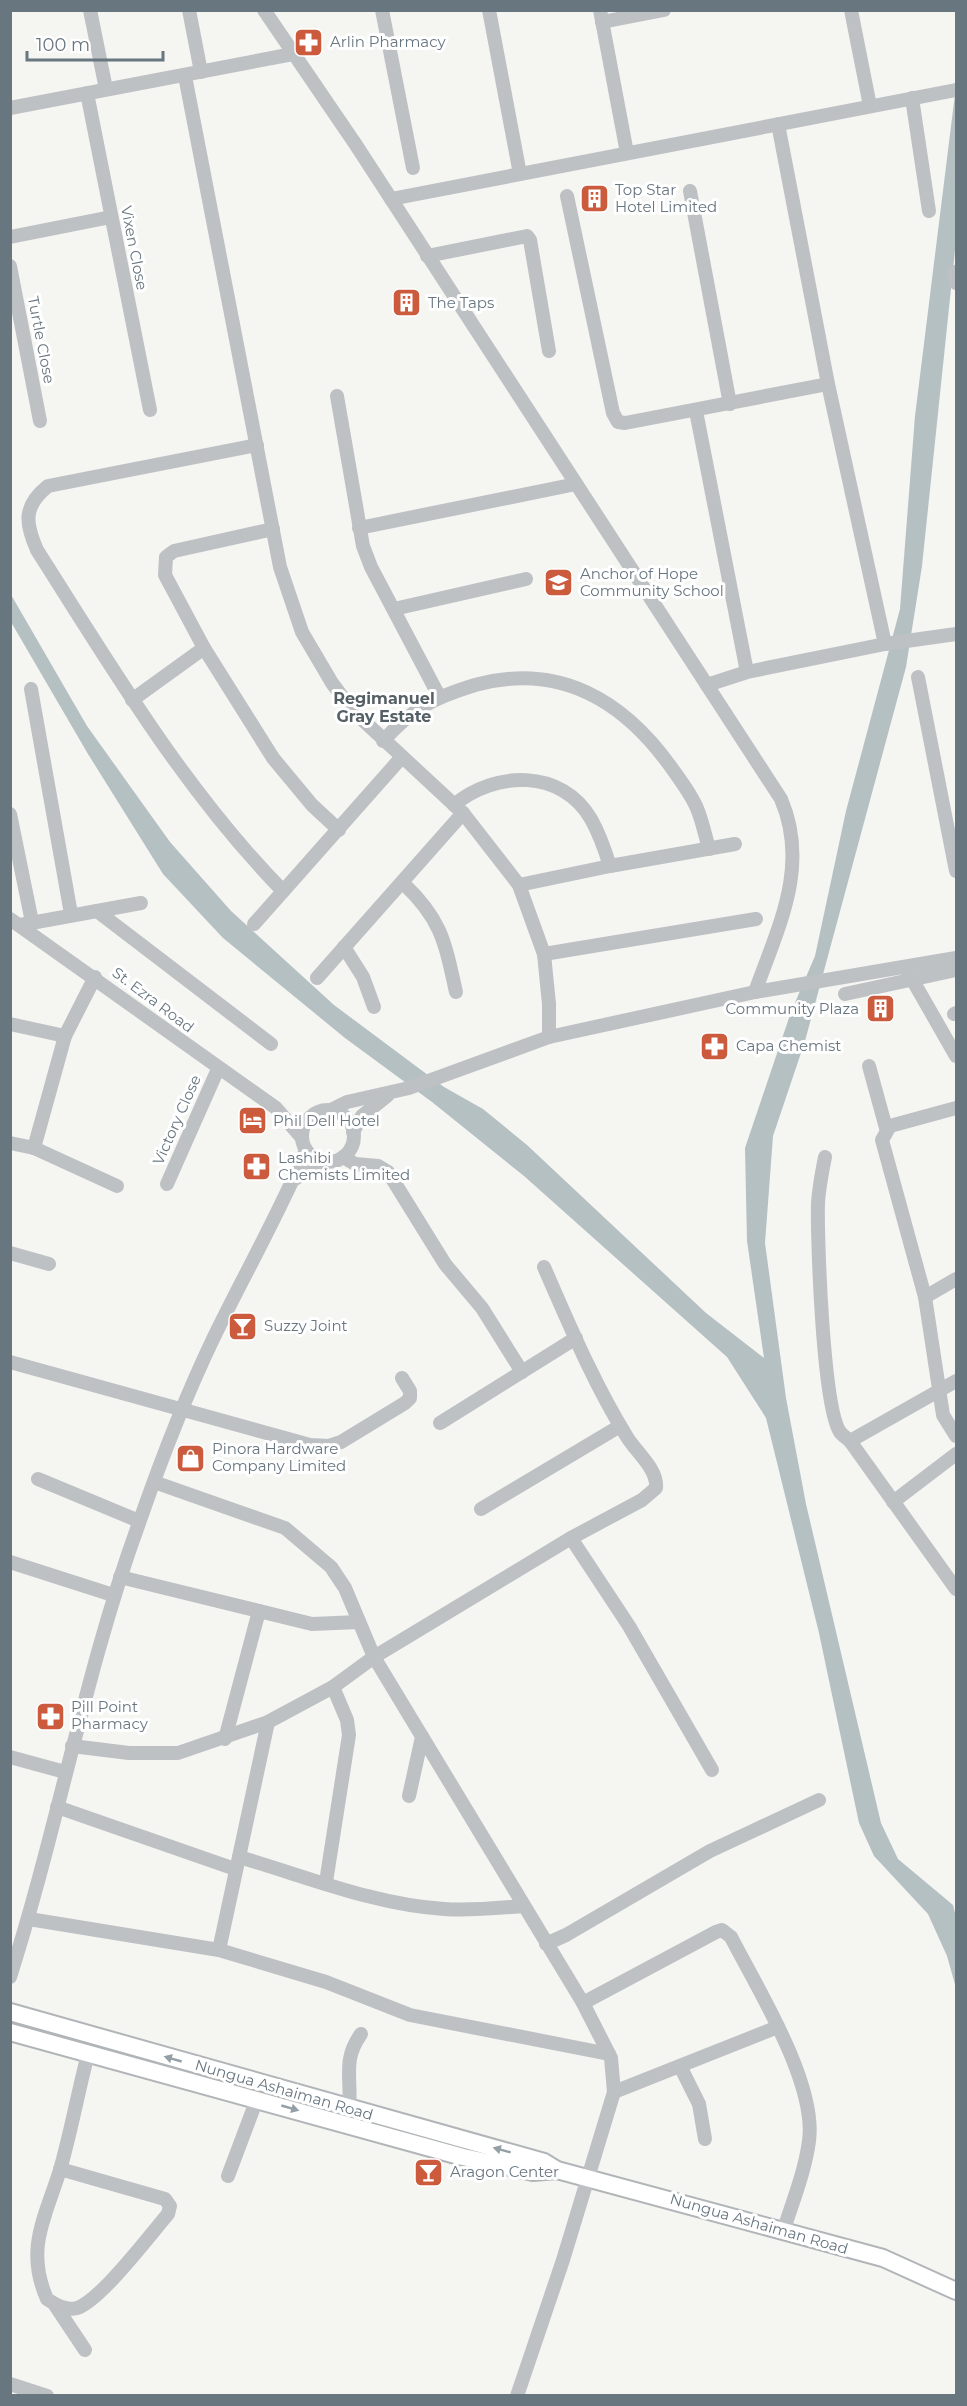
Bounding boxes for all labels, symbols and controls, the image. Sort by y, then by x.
scale bar [27,24,164,62]
pharmacy icon: Arlin Pharmacy [293,26,325,58]
place label: Arlin Pharmacy [330,32,447,51]
text: 100 m [36,34,90,56]
place label: Top Star Hotel Limited [615,180,717,216]
building icon: Top Star Hotel Limited [578,183,610,215]
street label: Vixen Close [117,204,152,292]
building icon: The Taps [391,287,423,319]
place label: The Taps [428,293,494,312]
street label: Turtle Close [24,295,59,385]
place label: Anchor of Hope Community School [580,564,724,600]
school or university icon: Anchor of Hope Community School [543,567,575,599]
district label: Regimanuel Gray Estate [333,689,435,726]
street label: St. Ezra Road [109,963,198,1037]
building icon: Community Plaza [864,993,896,1025]
place label: Community Plaza [726,999,859,1018]
pharmacy icon: Capa Chemist [699,1030,731,1062]
place label: Capa Chemist [736,1036,841,1055]
street label: Victory Close [148,1072,205,1168]
hotel icon: Phil Dell Hotel [236,1105,268,1137]
place label: Phil Dell Hotel [273,1111,380,1130]
place label: Lashibi Chemists Limited [278,1148,410,1184]
pharmacy icon: Lashibi Chemists Limited [241,1151,273,1183]
bar icon: Suzzy Joint [227,1310,259,1342]
place label: Suzzy Joint [264,1316,348,1335]
place label: Pinora Hardware Company Limited [212,1439,346,1475]
shop icon: Pinora Hardware Company Limited [175,1442,207,1474]
place label: Pill Point Pharmacy [71,1697,149,1733]
pharmacy icon: Pill Point Pharmacy [34,1700,66,1732]
one-way arrow [164,2053,182,2063]
street label: Nungua Ashaiman Road [193,2055,376,2124]
one-way arrow [281,2104,299,2114]
one-way arrow [493,2145,511,2155]
bar icon: Aragon Center [413,2156,445,2188]
place label: Aragon Center [450,2162,559,2181]
street label: Nungua Ashaiman Road [668,2189,851,2258]

